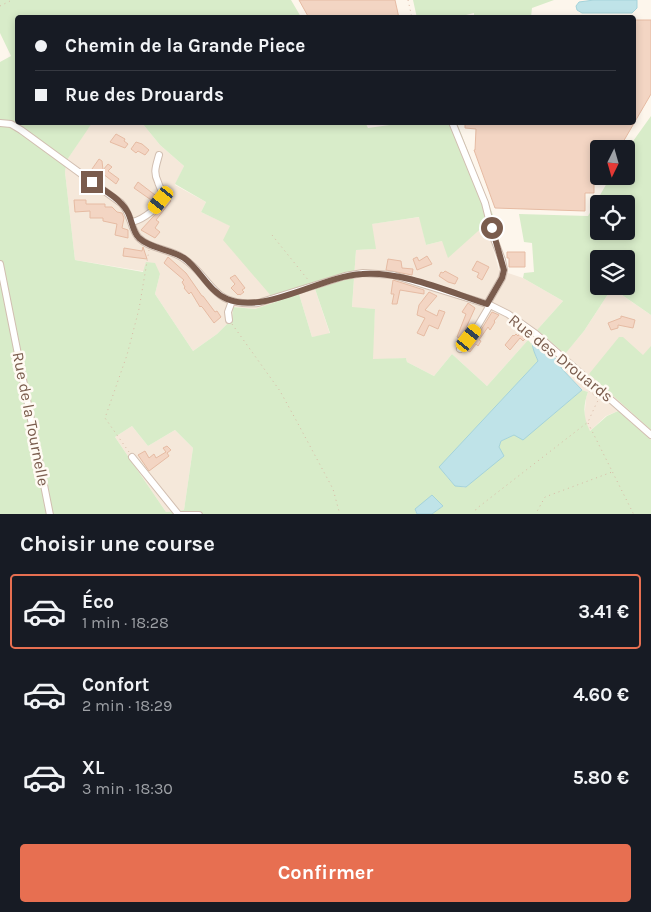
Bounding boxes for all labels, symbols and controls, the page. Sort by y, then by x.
text: Chemin de la Grande Piece [65,35,305,57]
text: Rue des Drouards [65,84,224,106]
north arrow [590,140,635,185]
map controls [590,140,635,295]
route end [81,171,103,193]
car [145,184,176,216]
button: locate [590,195,635,240]
route start [481,217,503,239]
button: layers [590,250,635,295]
street label: Rue des Drouards [505,310,617,406]
car [453,322,484,354]
street label: Rue de la Tournelle [9,350,53,488]
text: Choisir une course [20,531,215,557]
icon: car [22,589,67,634]
text: Éco [82,591,114,613]
text: 3.41 € [578,601,629,623]
text: 1 min · 18:28 [82,613,169,632]
icon: car [22,672,67,717]
text: Confort [82,674,149,696]
text: 4.60 € [573,684,629,706]
text: 2 min · 18:29 [82,696,172,715]
icon: car [22,755,67,800]
text: XL [82,757,104,779]
text: 5.80 € [573,767,629,789]
text: 3 min · 18:30 [82,779,173,798]
button: Confirmer [20,844,631,902]

